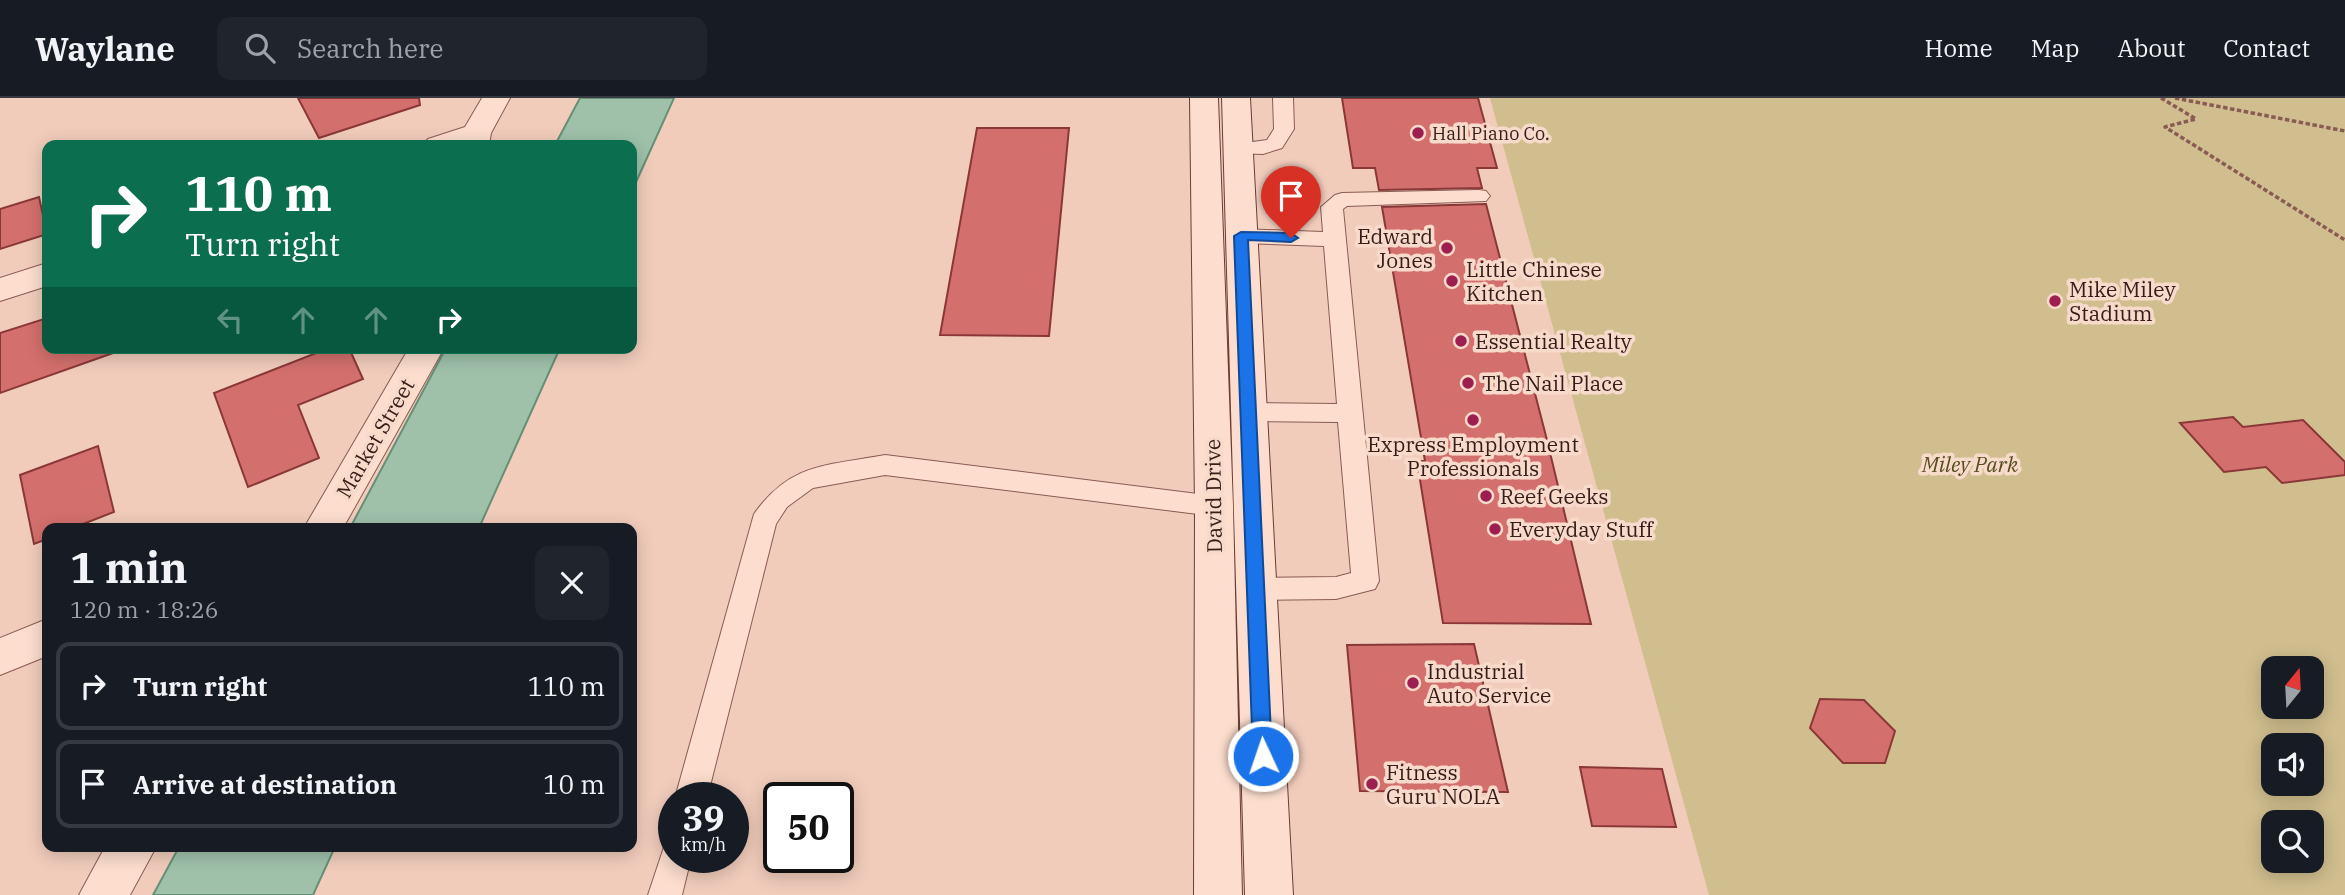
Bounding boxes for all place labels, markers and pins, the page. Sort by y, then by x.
place label: Hall Piano Co. [1432,122,1550,145]
marker: Hall Piano Co. [1410,125,1426,141]
pin [1261,166,1321,238]
place label: Edward Jones [1357,222,1433,274]
marker: Edward Jones [1439,240,1455,256]
place label: Little Chinese Kitchen [1466,255,1602,307]
marker: Little Chinese Kitchen [1444,273,1460,289]
place label: Mike Miley Stadium [2069,275,2176,327]
marker: Mike Miley Stadium [2047,293,2063,309]
place label: Essential Realty [1475,327,1633,355]
marker: Essential Realty [1453,333,1469,349]
place label: The Nail Place [1482,369,1623,397]
marker: The Nail Place [1460,375,1476,391]
marker: Express Employment Professionals [1465,412,1481,428]
place label: Express Employment Professionals [1367,430,1579,482]
place label: Reef Geeks [1500,482,1609,510]
marker: Reef Geeks [1478,488,1494,504]
place label: Everyday Stuff [1509,515,1655,543]
marker: Everyday Stuff [1487,521,1503,537]
place label: Industrial Auto Service [1427,657,1551,709]
marker: Industrial Auto Service [1405,675,1421,691]
place label: Fitness Guru NOLA [1386,758,1501,810]
marker: Fitness Guru NOLA [1364,776,1380,792]

